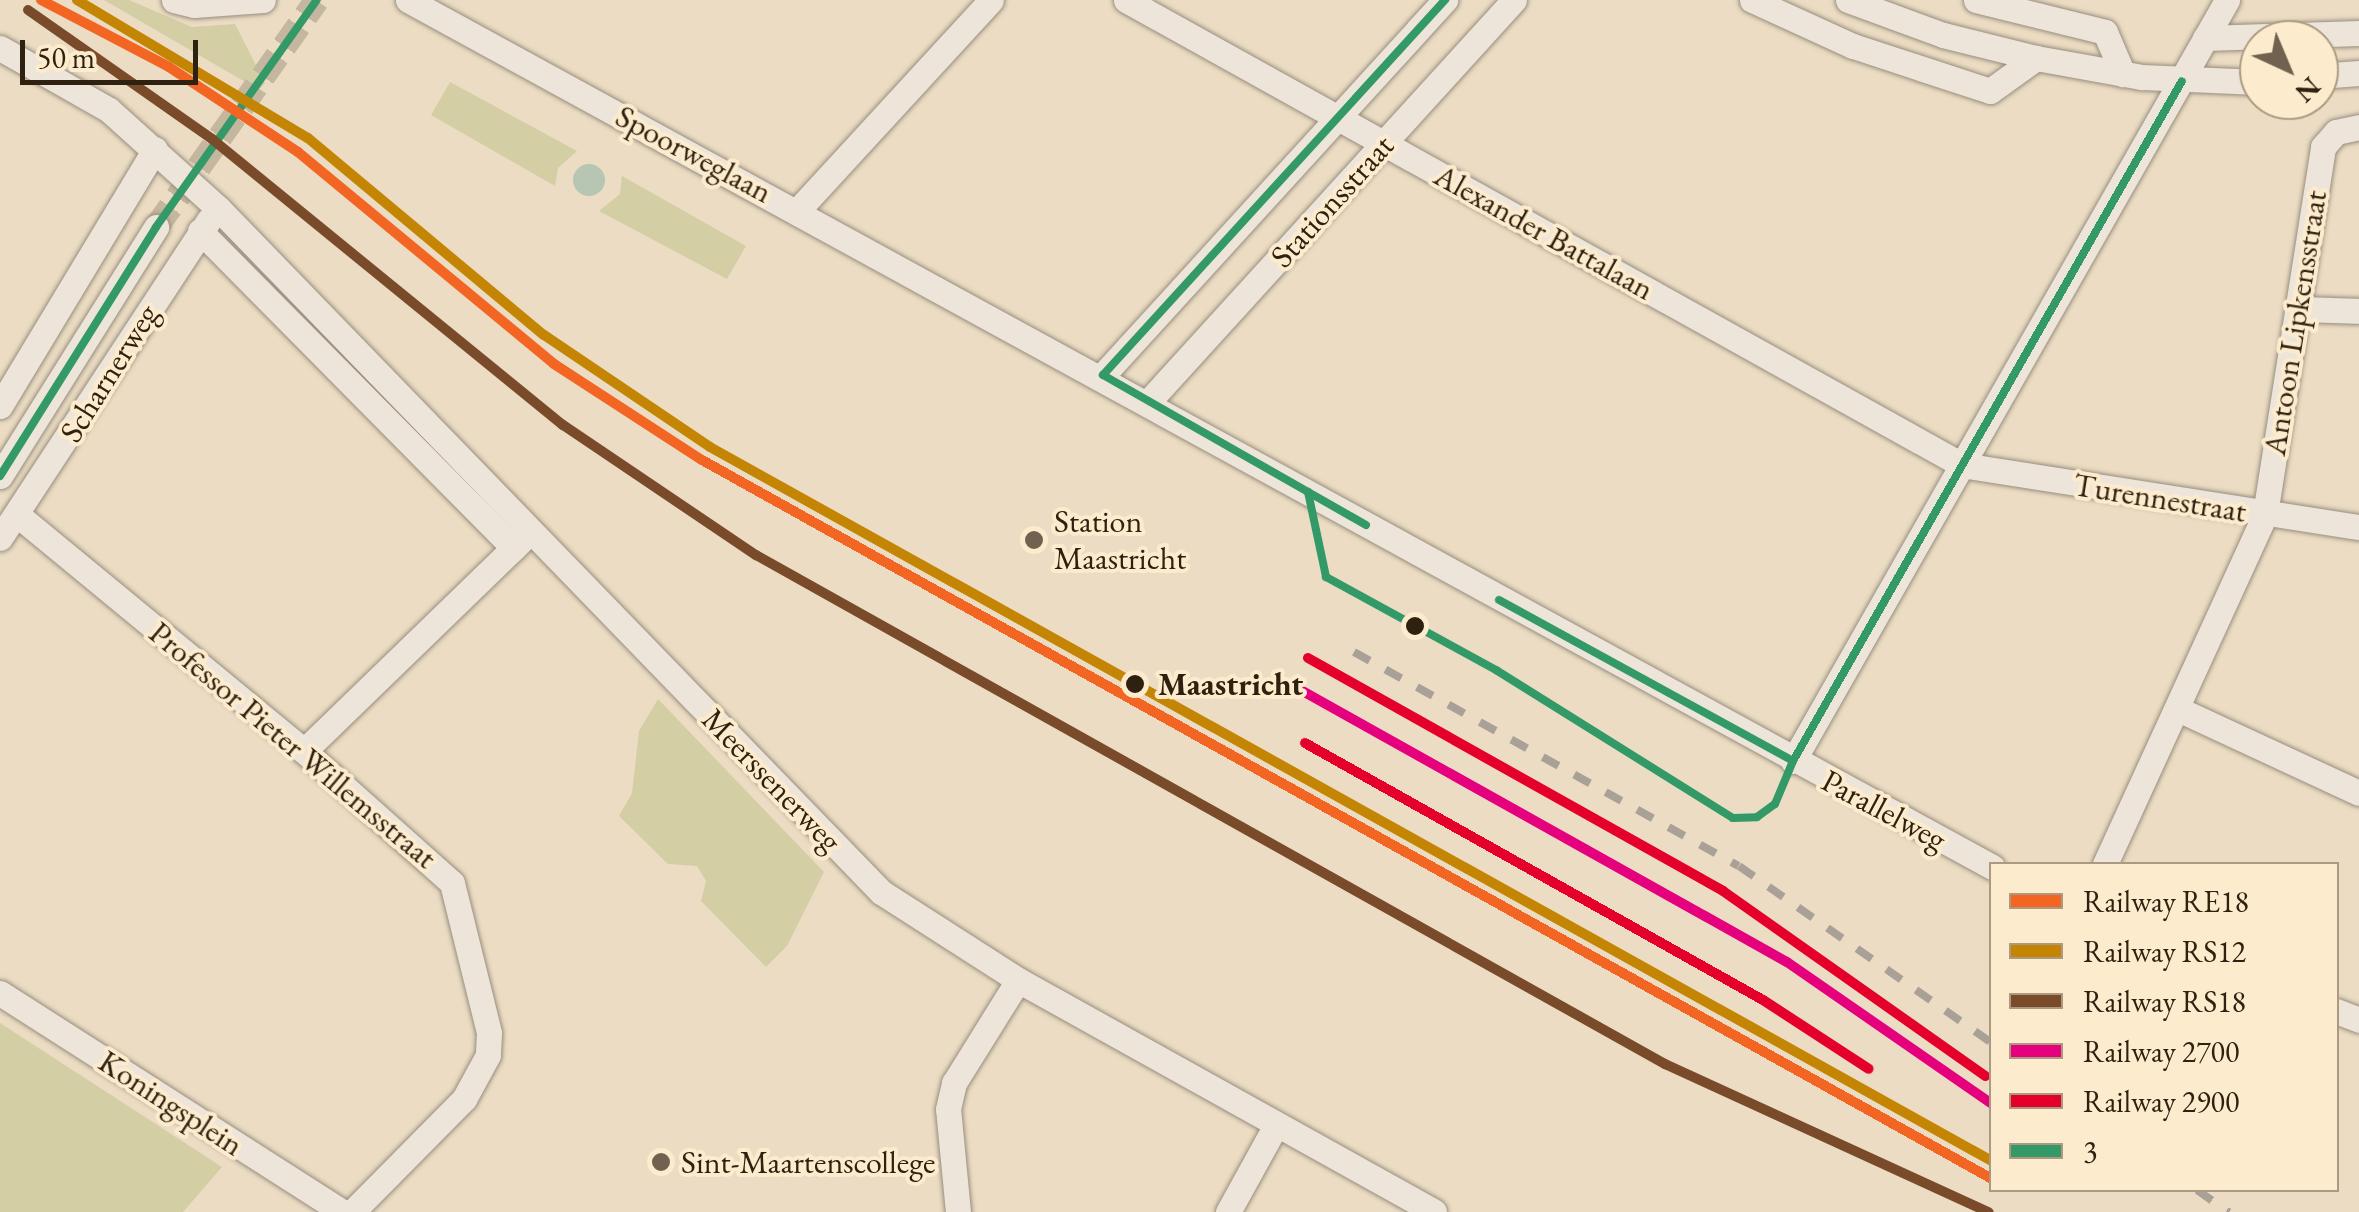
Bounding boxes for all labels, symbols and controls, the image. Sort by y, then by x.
scale bar [25,20,202,82]
north arrow [2239,20,2339,120]
text: 50 m [37,38,95,77]
text: N [2288,69,2329,111]
street label: Spoorweglaan [609,97,779,211]
street label: Stationsstraat [1262,127,1402,275]
street label: Alexander Battalaan [1428,156,1660,308]
street label: Antoon Lipkensstraat [2255,188,2335,458]
street label: Scharnerweg [52,297,166,449]
street label: Turennestraat [2071,465,2249,531]
place label: Station Maastricht [1054,503,1186,578]
marker: Station Maastricht [1023,529,1045,551]
street label: Professor Pieter Willemsstraat [141,613,445,877]
unlabelled marker [1405,616,1425,636]
place label: Maastricht [1158,665,1303,703]
marker: Maastricht [1122,671,1148,697]
street label: Meerssenerweg [694,700,850,860]
street label: Parallelweg [1815,761,1953,859]
legend [1989,862,2339,1192]
text: Railway RE18 [2083,882,2249,921]
text: Railway RS12 [2083,932,2246,971]
text: Railway RS18 [2083,982,2246,1021]
text: Railway 2700 [2083,1032,2239,1071]
street label: Koningsplein [92,1042,250,1164]
text: Railway 2900 [2083,1082,2239,1121]
text: 3 [2083,1132,2097,1171]
place label: Sint-Maartenscollege [681,1143,936,1181]
marker: Sint-Maartenscollege [650,1151,672,1173]

